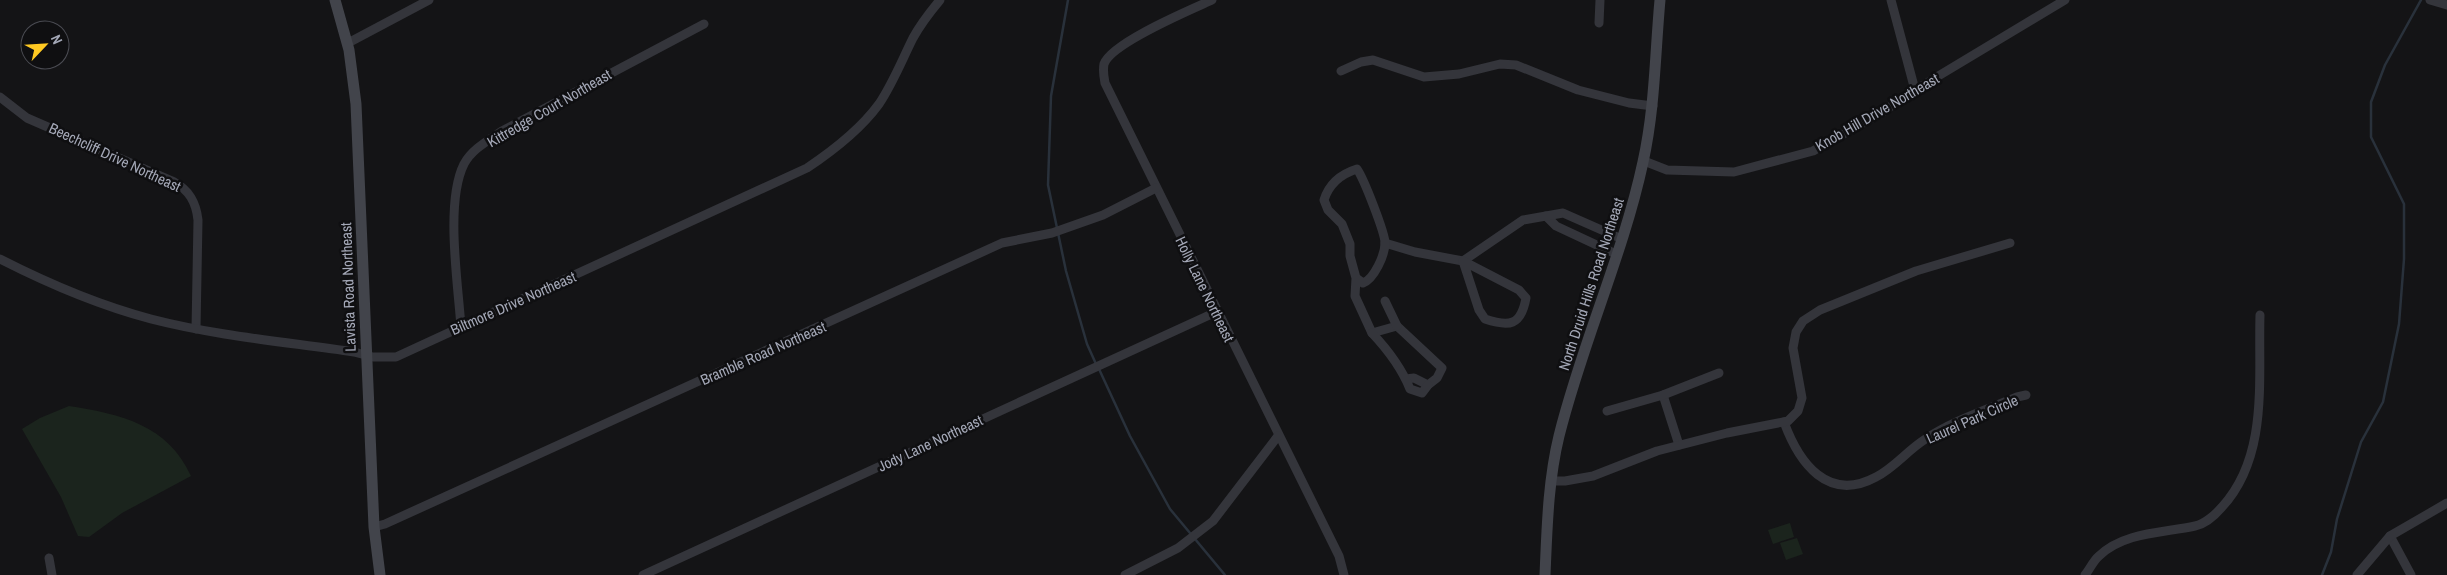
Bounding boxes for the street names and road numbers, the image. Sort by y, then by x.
street label: Kittredge Court Northeast [483,64,615,152]
street label: Knob Hill Drive Northeast [1811,68,1943,156]
street label: Beechcliff Drive Northeast [46,117,185,197]
street label: North Druid Hills Road Northeast [1553,194,1629,373]
street label: Lavista Road Northeast [335,221,361,352]
street label: Holly Lane Northeast [1170,233,1240,346]
street label: Biltmore Drive Northeast [447,266,580,340]
street label: Bramble Road Northeast [697,316,830,390]
street label: Laurel Park Circle [1923,389,2021,449]
street label: Jody Lane Northeast [874,409,986,477]

